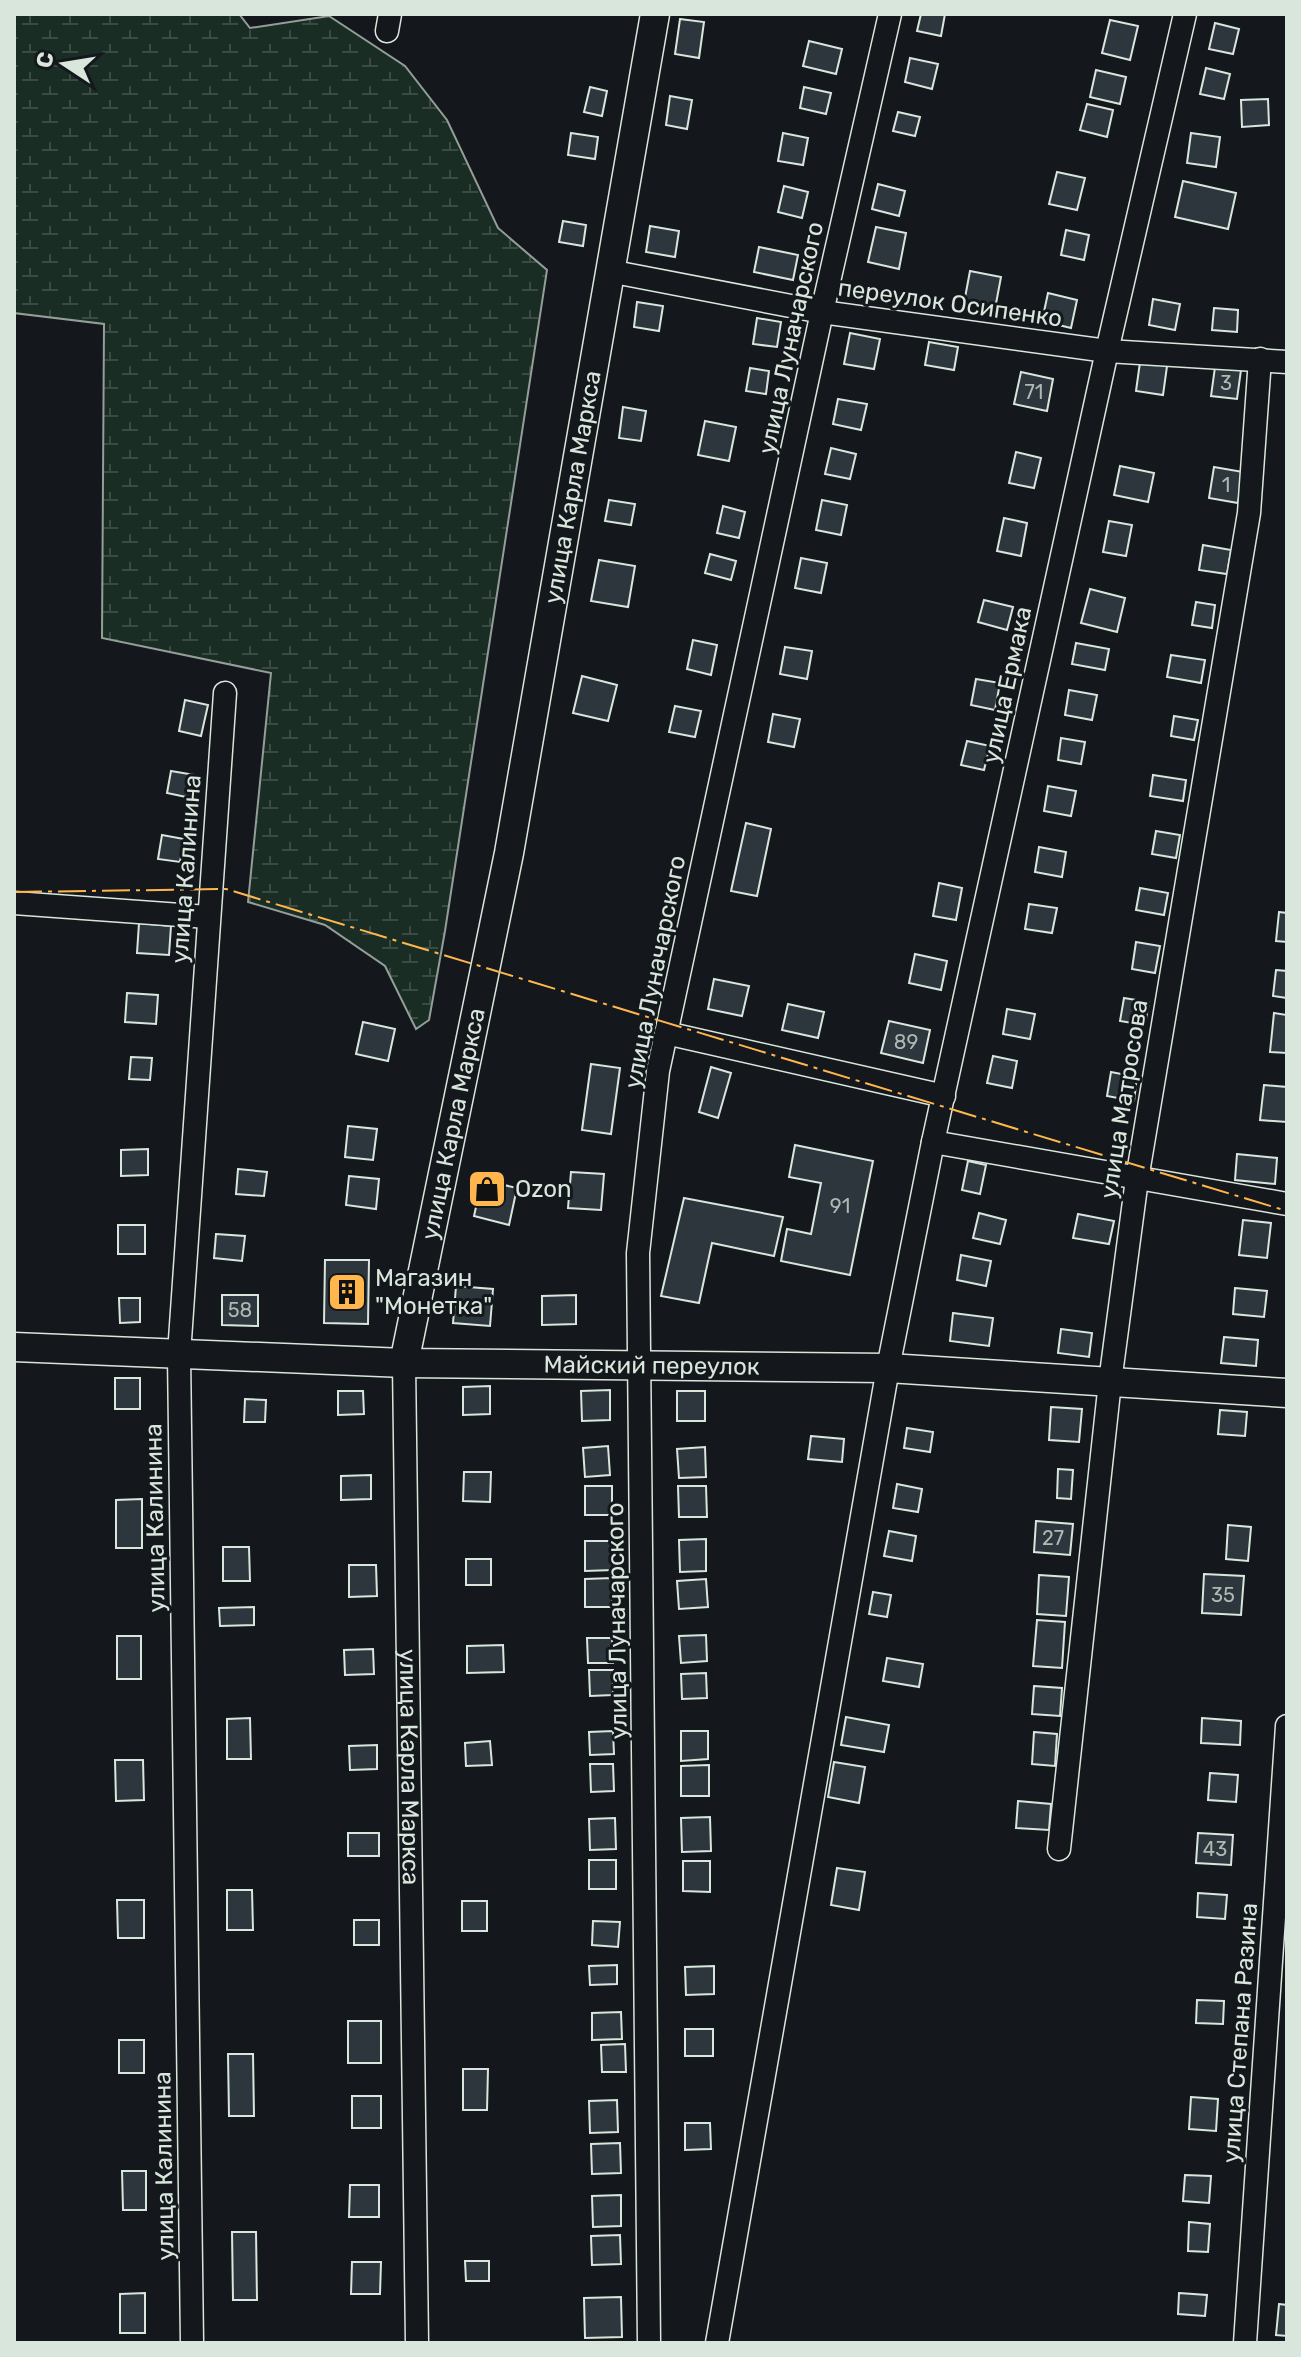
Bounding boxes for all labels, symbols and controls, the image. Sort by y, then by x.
north arrow [24,24,104,104]
text: С [30,50,60,70]
street label: улица Луначарского [753,219,829,457]
street label: переулок Осипенко [836,273,1064,333]
street label: улица Карла Маркса [539,368,607,606]
house number: 3 [1220,371,1232,395]
house number: 71 [1025,380,1043,404]
house number: 1 [1222,473,1230,497]
street label: улица Ермака [977,604,1037,766]
street label: улица Калинина [165,774,207,964]
street label: улица Луначарского [619,853,691,1091]
street label: улица Матросова [1094,997,1154,1201]
street label: улица Карла Маркса [416,1006,491,1242]
house number: 89 [894,1030,918,1054]
shop icon: Ozon [466,1168,508,1210]
place label: Ozon [515,1175,572,1203]
house number: 91 [830,1194,850,1218]
place label: Магазин "Монетка" [375,1264,492,1320]
building icon: Магазин "Монетка" [326,1271,368,1313]
house number: 58 [228,1298,252,1322]
street label: Майский переулок [543,1350,760,1381]
street label: улица Калинина [139,1423,171,1613]
street label: улица Луначарского [601,1502,633,1740]
house number: 27 [1042,1526,1064,1550]
house number: 35 [1211,1583,1235,1607]
street label: улица Карла Маркса [394,1649,425,1885]
house number: 43 [1203,1837,1227,1861]
street label: улица Степана Разина [1217,1902,1263,2164]
street label: улица Калинина [148,2071,180,2261]

